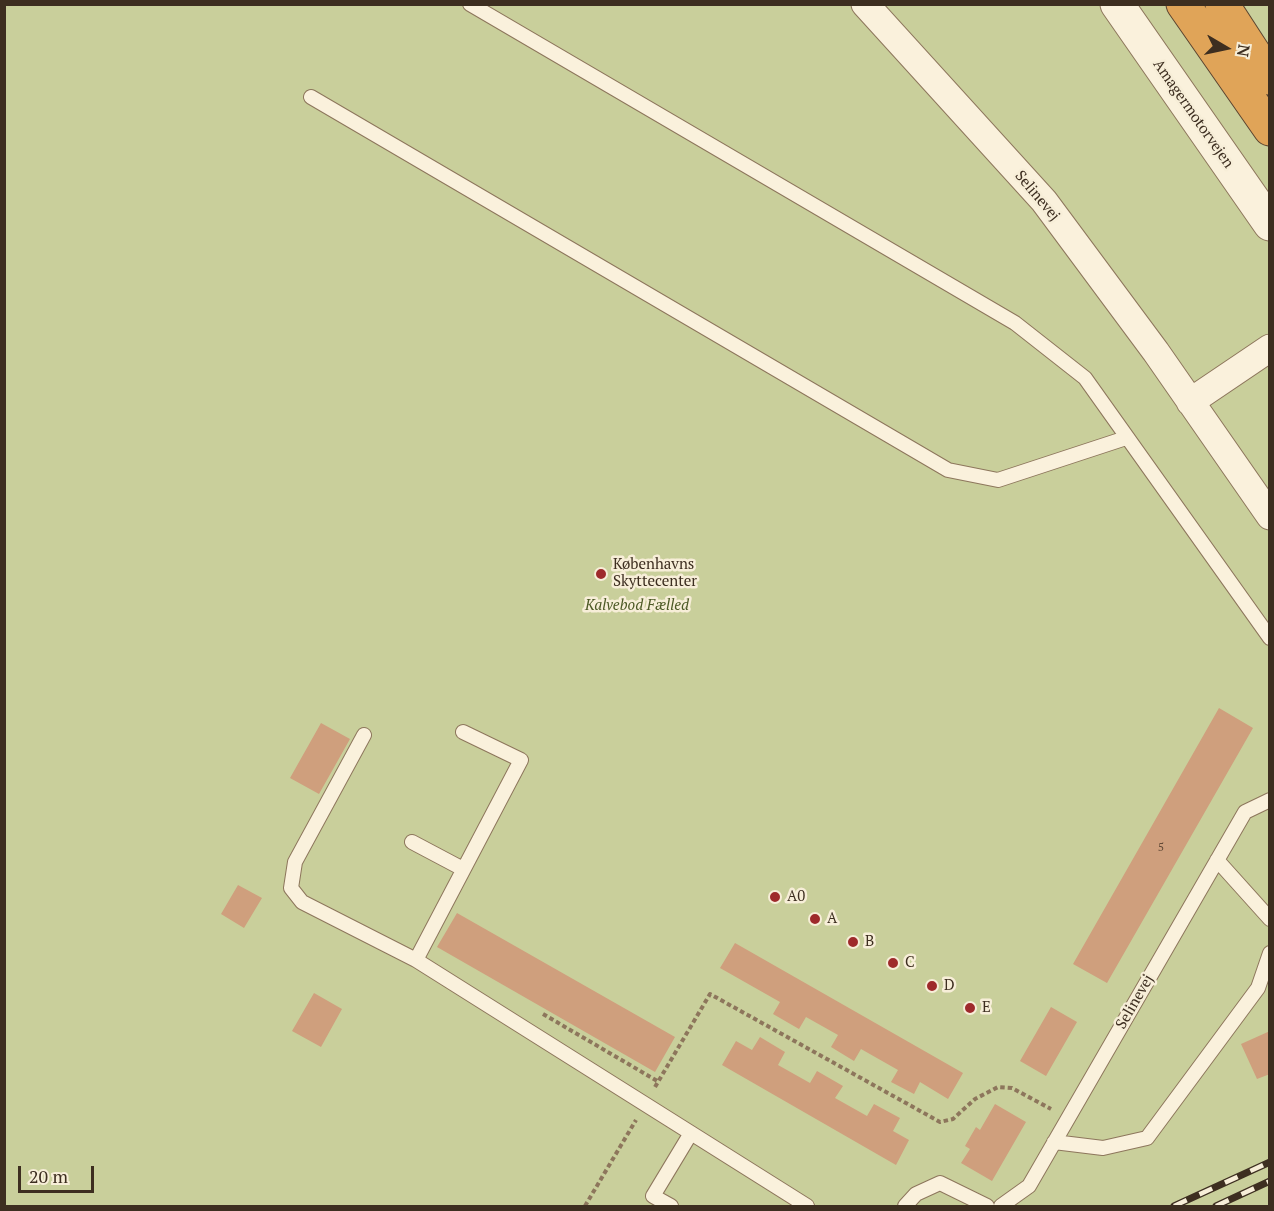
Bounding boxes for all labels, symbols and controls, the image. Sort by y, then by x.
north arrow [1196,18,1256,78]
text: N [1232,43,1256,59]
street label: Amagermotorvejen [1149,56,1237,172]
street label: Selinevej [1011,167,1063,225]
place label: Københavns Skyttecenter [613,556,697,591]
marker: Københavns Skyttecenter [594,567,608,581]
park label: Kalvebod Fælled [585,597,689,615]
house number: 5 [1158,841,1164,855]
place label: A0 [787,888,805,906]
marker: A0 [768,890,782,904]
place label: A [827,910,837,928]
marker: A [808,912,822,926]
place label: B [865,933,874,951]
marker: B [846,935,860,949]
place label: C [905,954,915,972]
marker: C [886,956,900,970]
street label: Selinevej [1112,972,1158,1032]
place label: D [944,977,955,995]
marker: D [925,979,939,993]
place label: E [982,999,991,1017]
marker: E [963,1001,977,1015]
scale bar [21,1154,98,1192]
text: 20 m [29,1164,68,1188]

